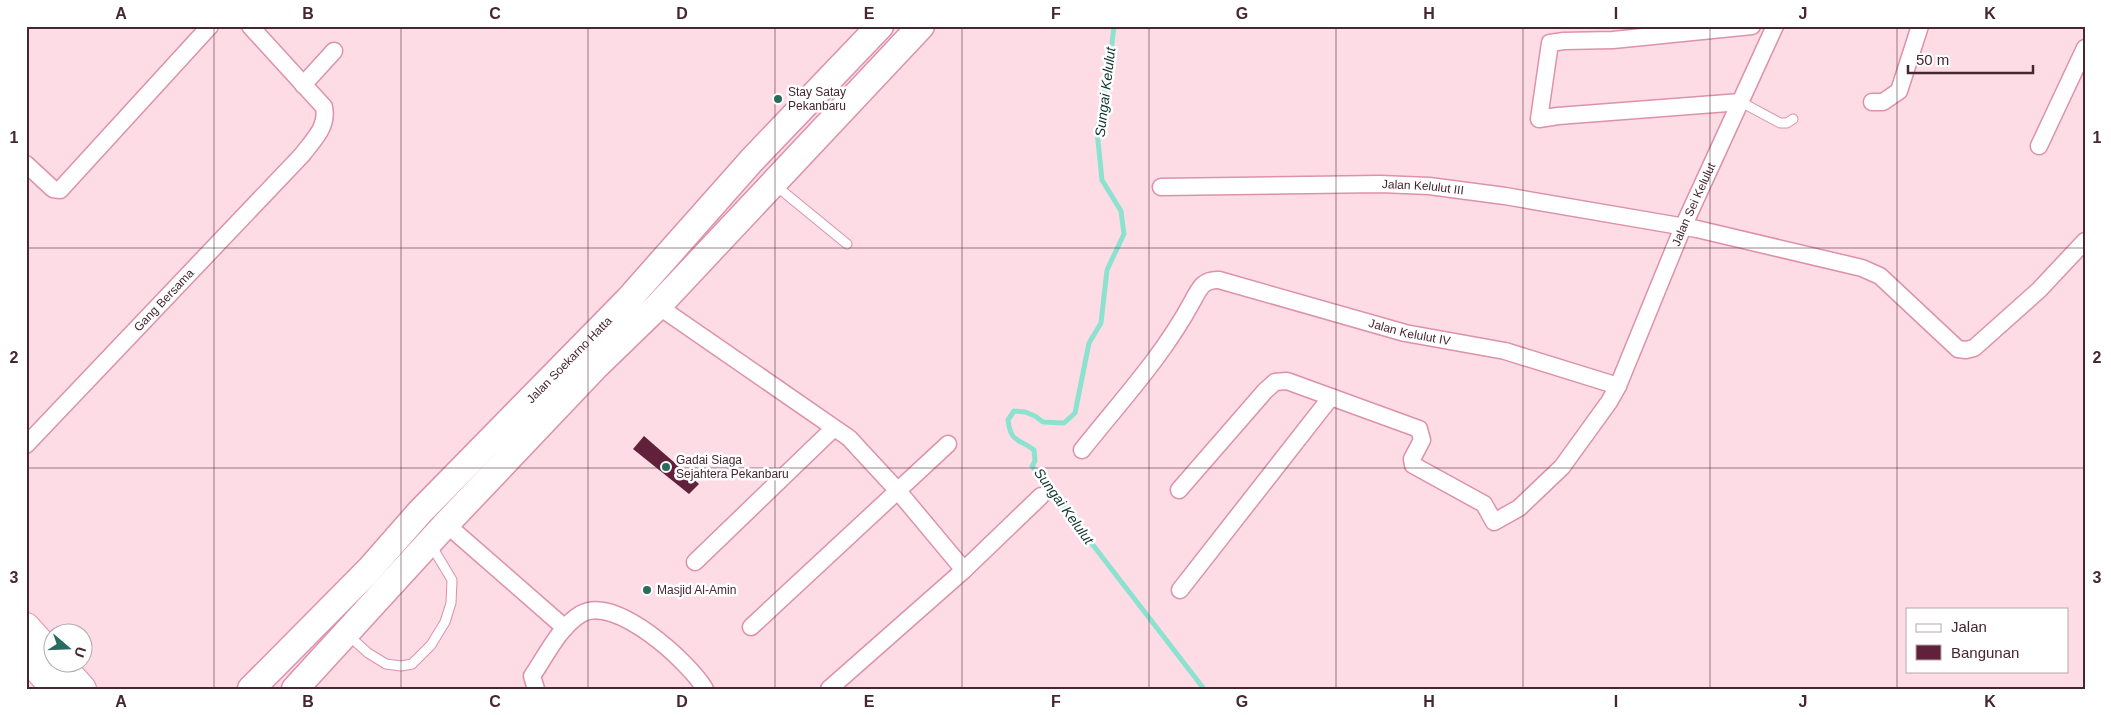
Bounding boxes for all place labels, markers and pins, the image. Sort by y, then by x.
place label: Stay Satay Pekanbaru [788,85,846,113]
marker: Stay Satay Pekanbaru [772,93,784,105]
place label: Gadai Siaga Sejahtera Pekanbaru [676,453,789,481]
marker: Gadai Siaga Sejahtera Pekanbaru [660,461,672,473]
place label: Masjid Al-Amin [657,583,736,597]
marker: Masjid Al-Amin [641,584,653,596]

